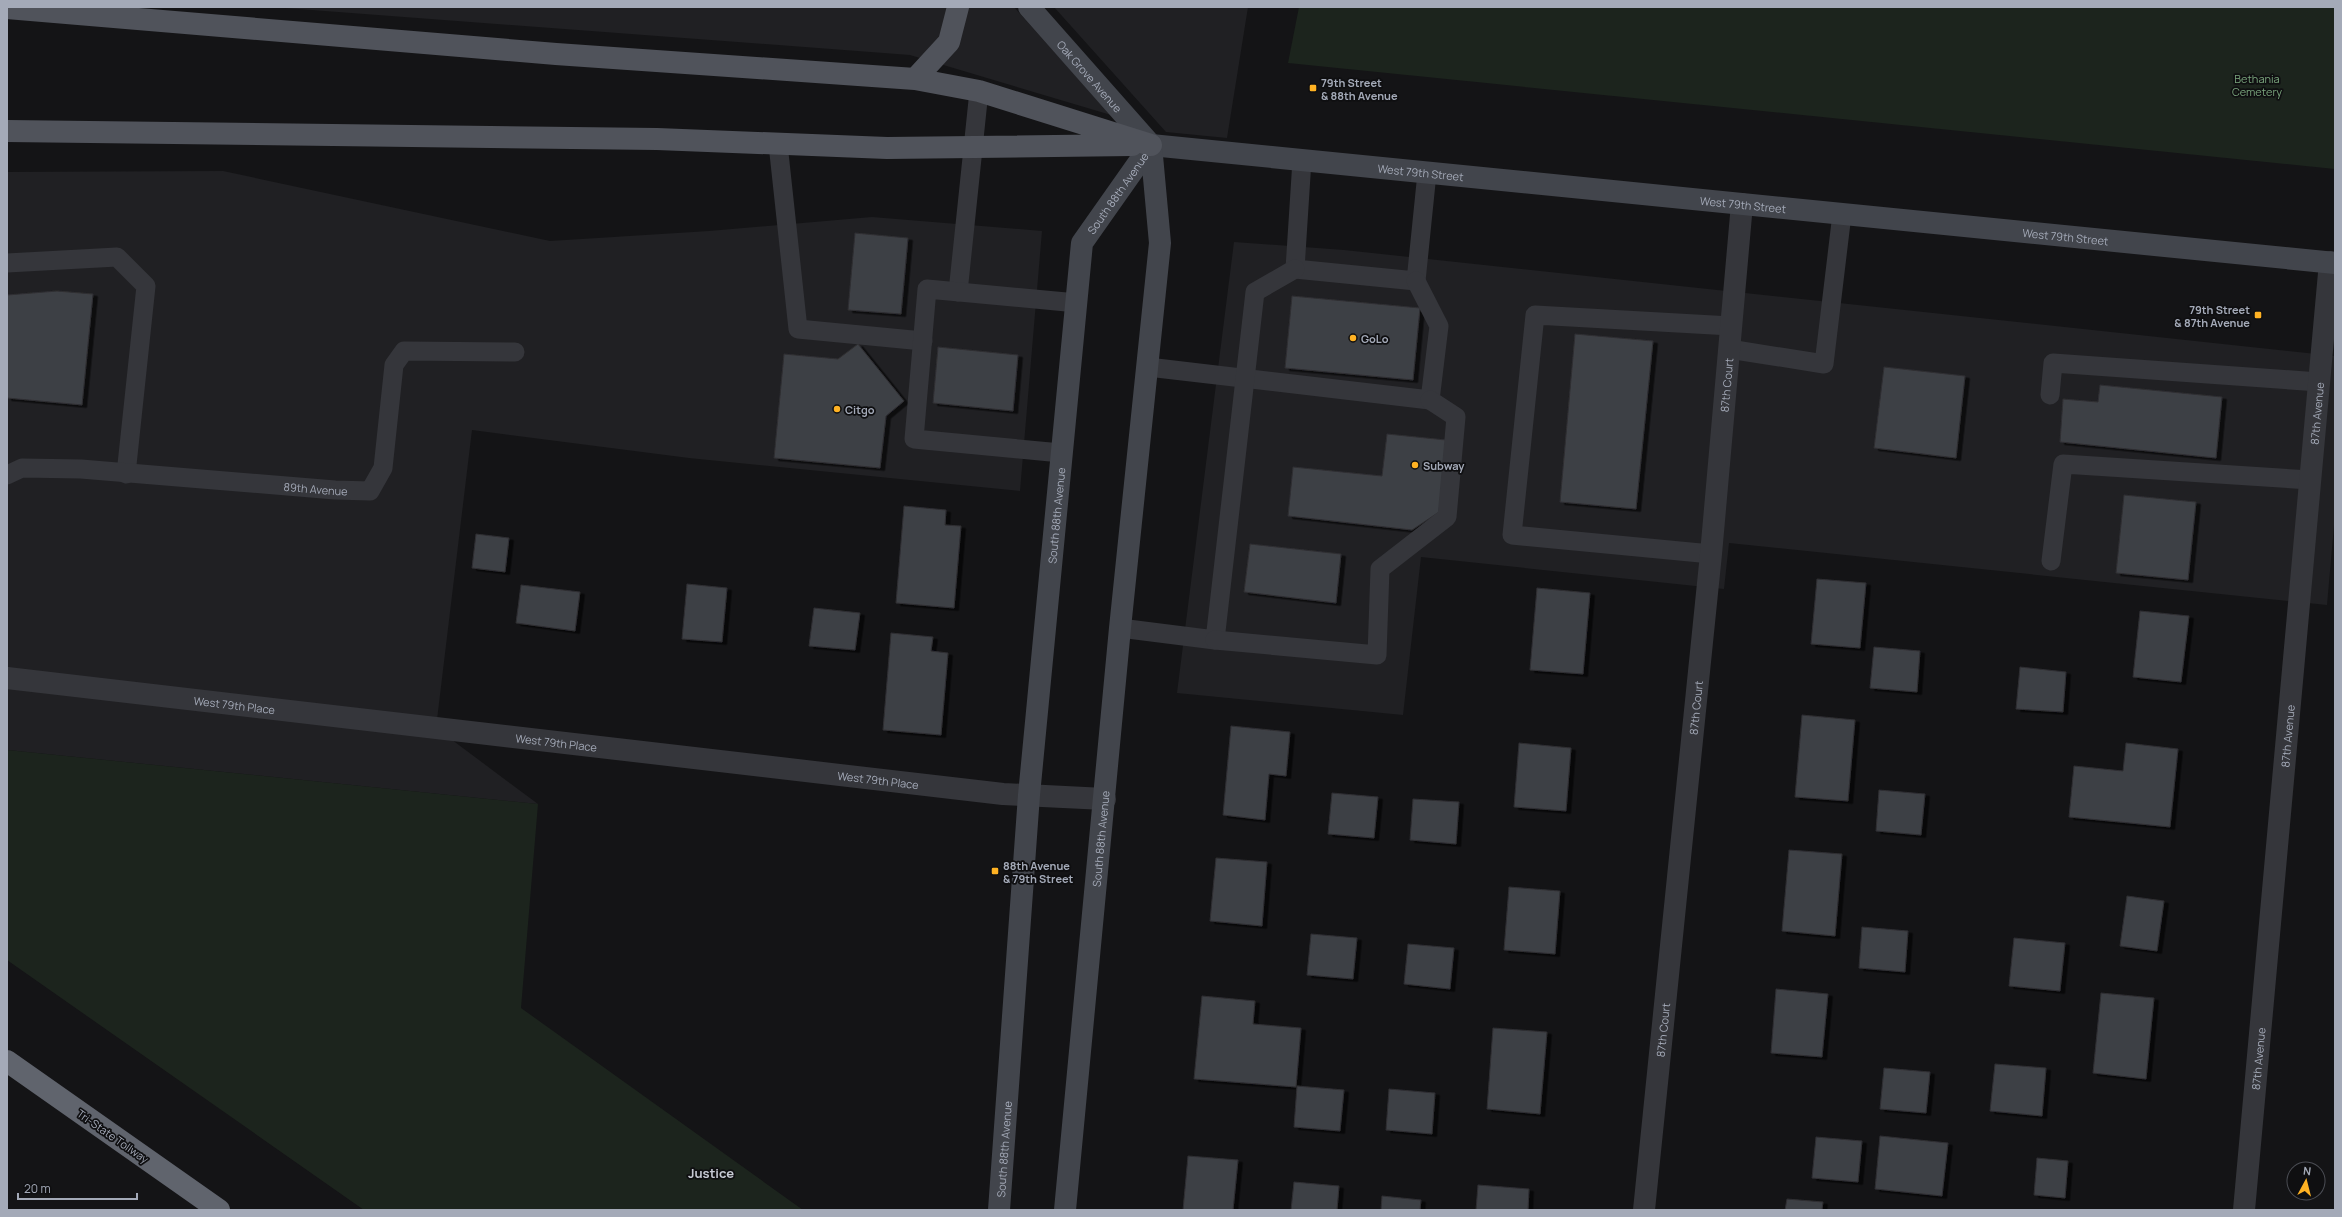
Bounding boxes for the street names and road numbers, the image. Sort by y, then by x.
street label: Oak Grove Avenue [1054,37,1126,116]
street label: South 88th Avenue [1083,149,1152,237]
street label: West 79th Street [1377,160,1464,184]
street label: West 79th Street [1699,192,1787,216]
street label: West 79th Street [2022,224,2109,248]
street label: 87th Court [1716,357,1736,413]
street label: 87th Avenue [2306,381,2327,445]
street label: South 88th Avenue [1044,466,1068,564]
street label: 89th Avenue [283,478,348,498]
street label: 87th Court [1685,680,1706,735]
street label: West 79th Place [193,692,276,717]
street label: 87th Avenue [2277,703,2297,768]
street label: West 79th Place [515,730,598,754]
street label: West 79th Place [837,767,920,792]
street label: South 88th Avenue [1088,789,1112,887]
street label: 87th Court [1652,1002,1673,1058]
street label: 87th Avenue [2247,1026,2268,1091]
street label: South 88th Avenue [992,1100,1014,1198]
street label: Tri-State Tollway [74,1106,152,1166]

